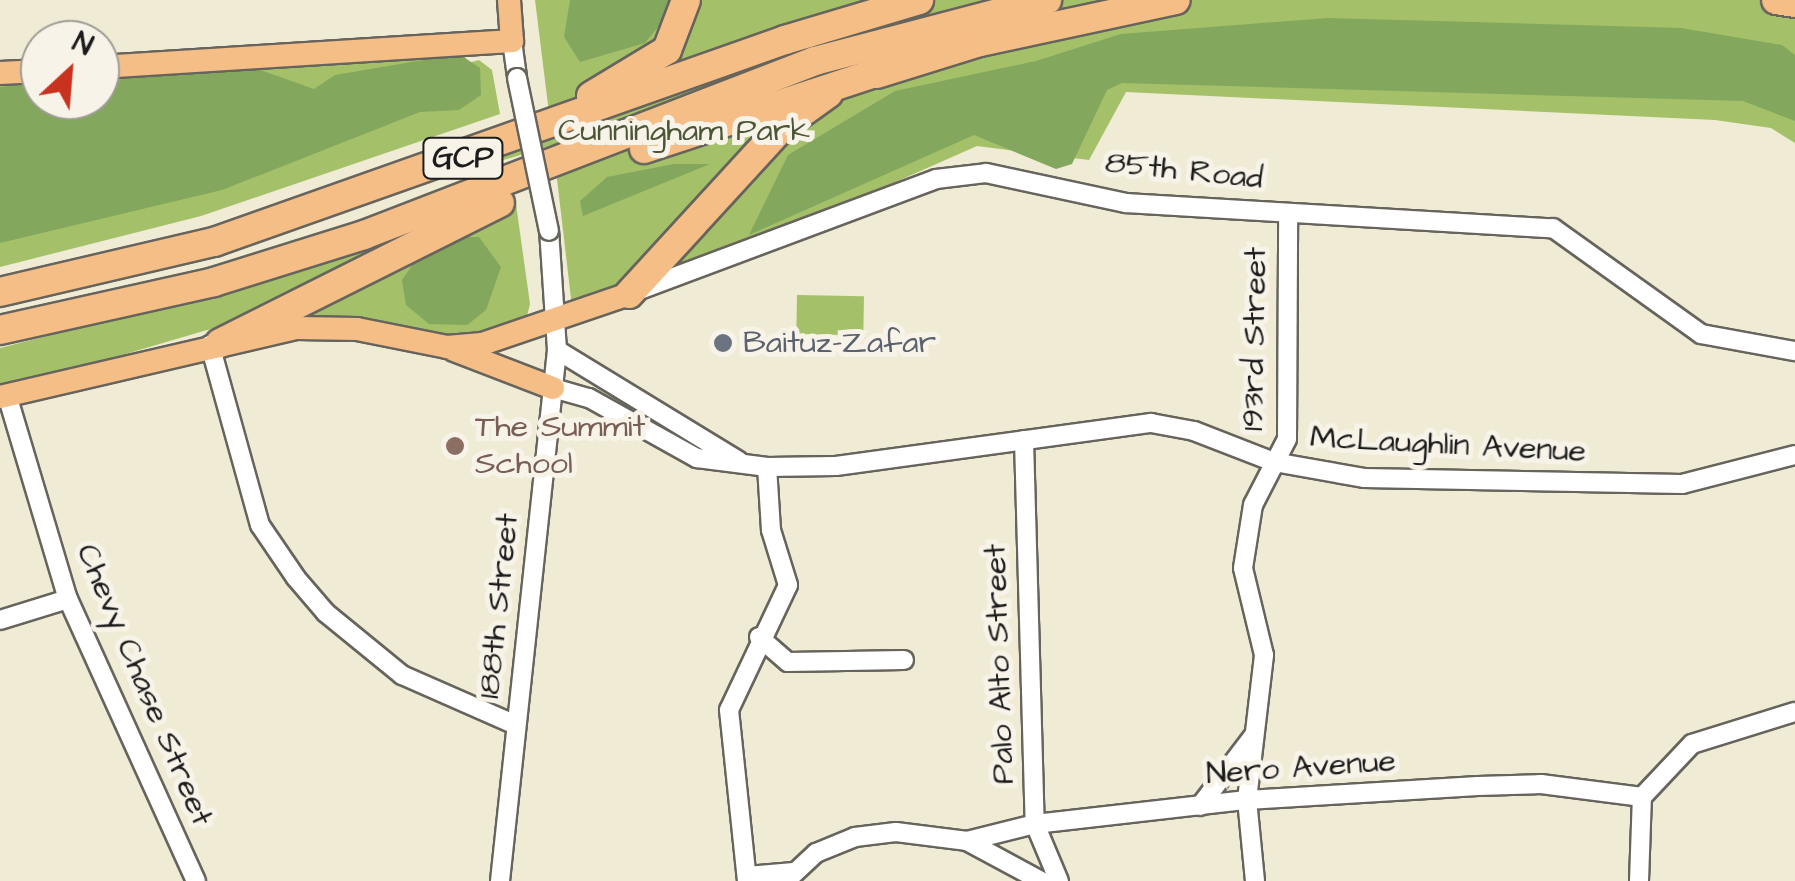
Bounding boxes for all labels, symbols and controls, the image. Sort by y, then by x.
north arrow [20,20,120,120]
text: N [66,23,99,66]
park label: Cunningham Park [558,112,810,150]
road number: GCP [420,133,506,183]
street label: 85th Road [1103,144,1265,198]
street label: 193rd Street [1234,247,1276,431]
place label: Baituz-Zafar [743,324,936,362]
marker: Baituz-Zafar [712,332,734,354]
place label: The Summit School [475,409,645,484]
street label: McLaughlin Avenue [1309,419,1587,471]
marker: The Summit School [444,435,466,457]
street label: 188th Street [470,512,528,700]
street label: Chevy Chase Street [67,538,221,832]
street label: Palo Alto Street [977,543,1023,785]
street label: Nero Avenue [1205,742,1397,794]

